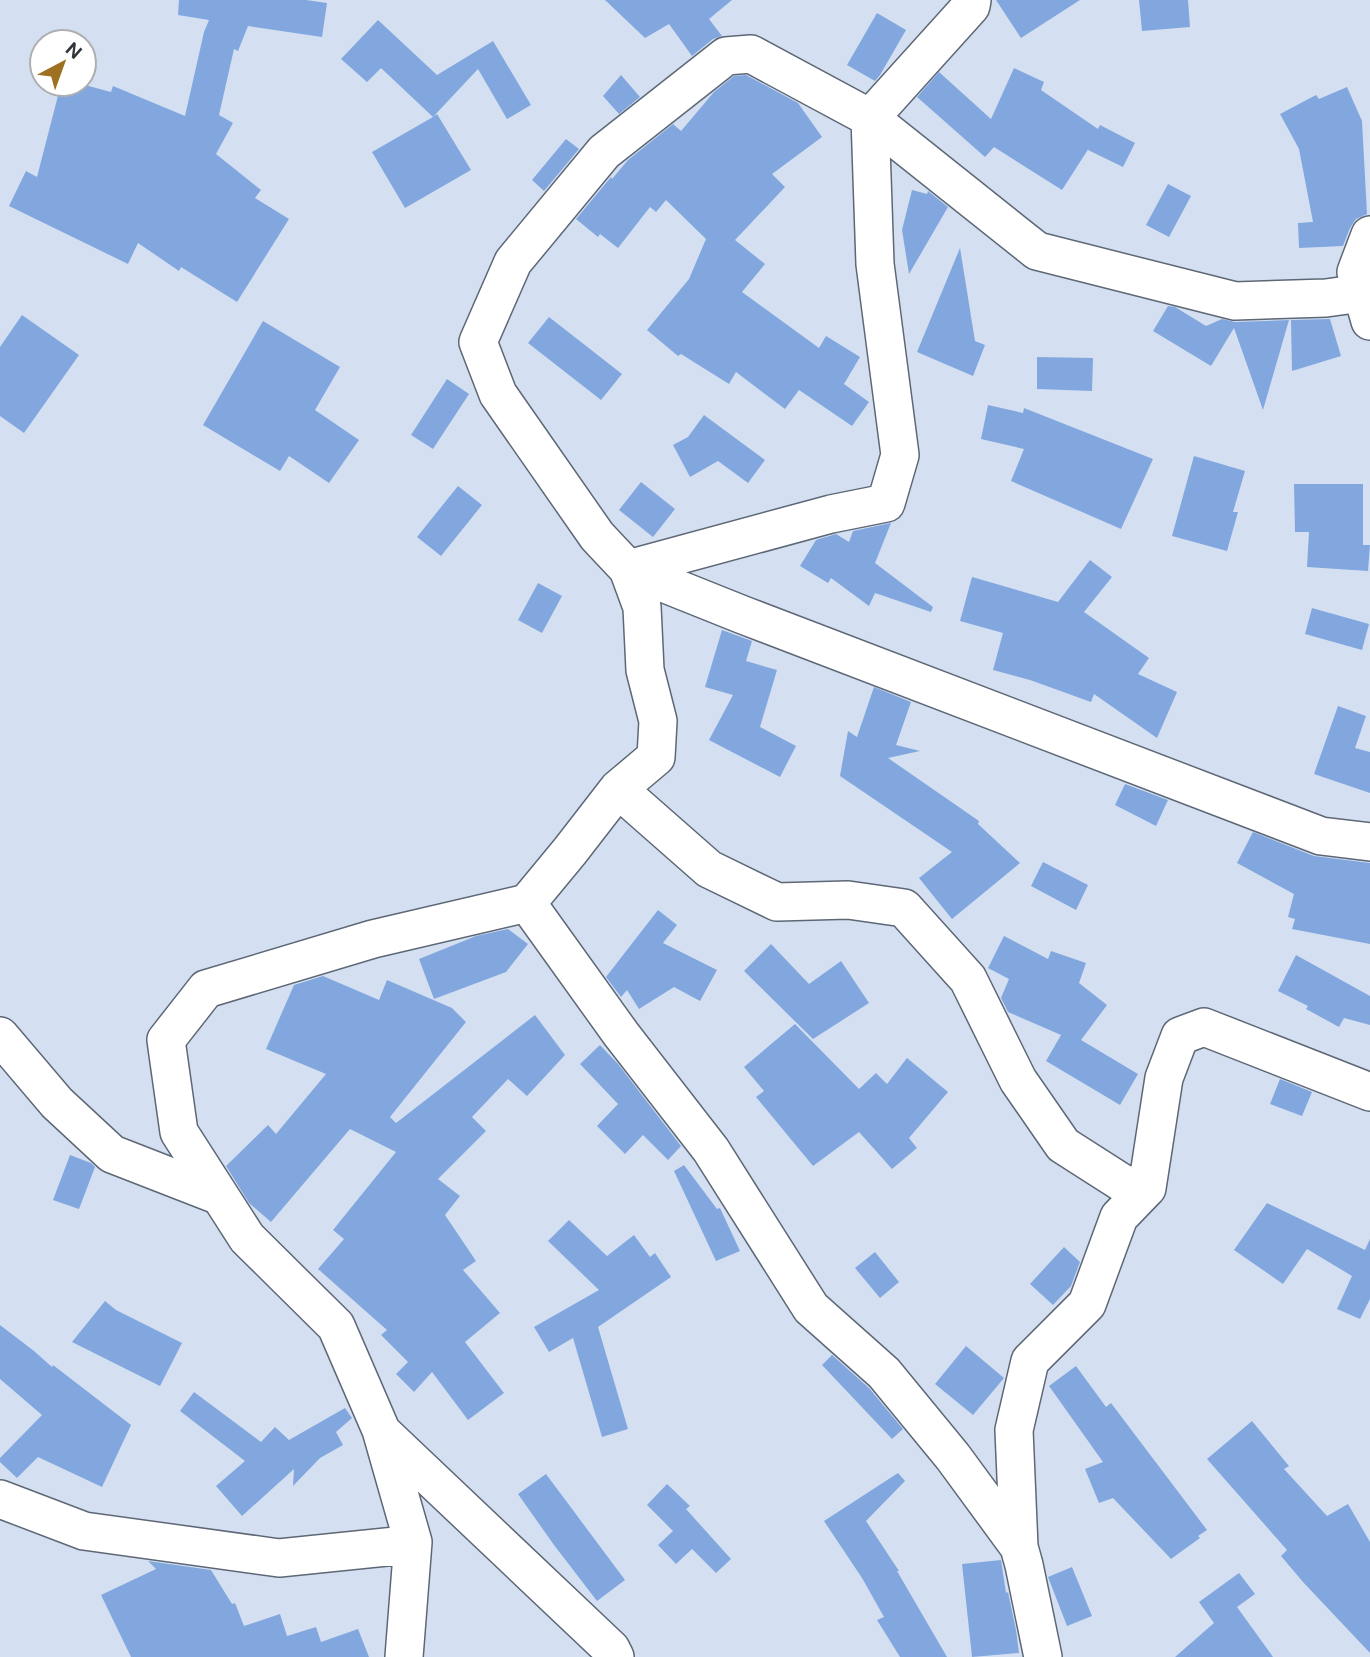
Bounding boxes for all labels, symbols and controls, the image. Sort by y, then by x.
north arrow [28,28,98,98]
text: N [60,37,87,65]

